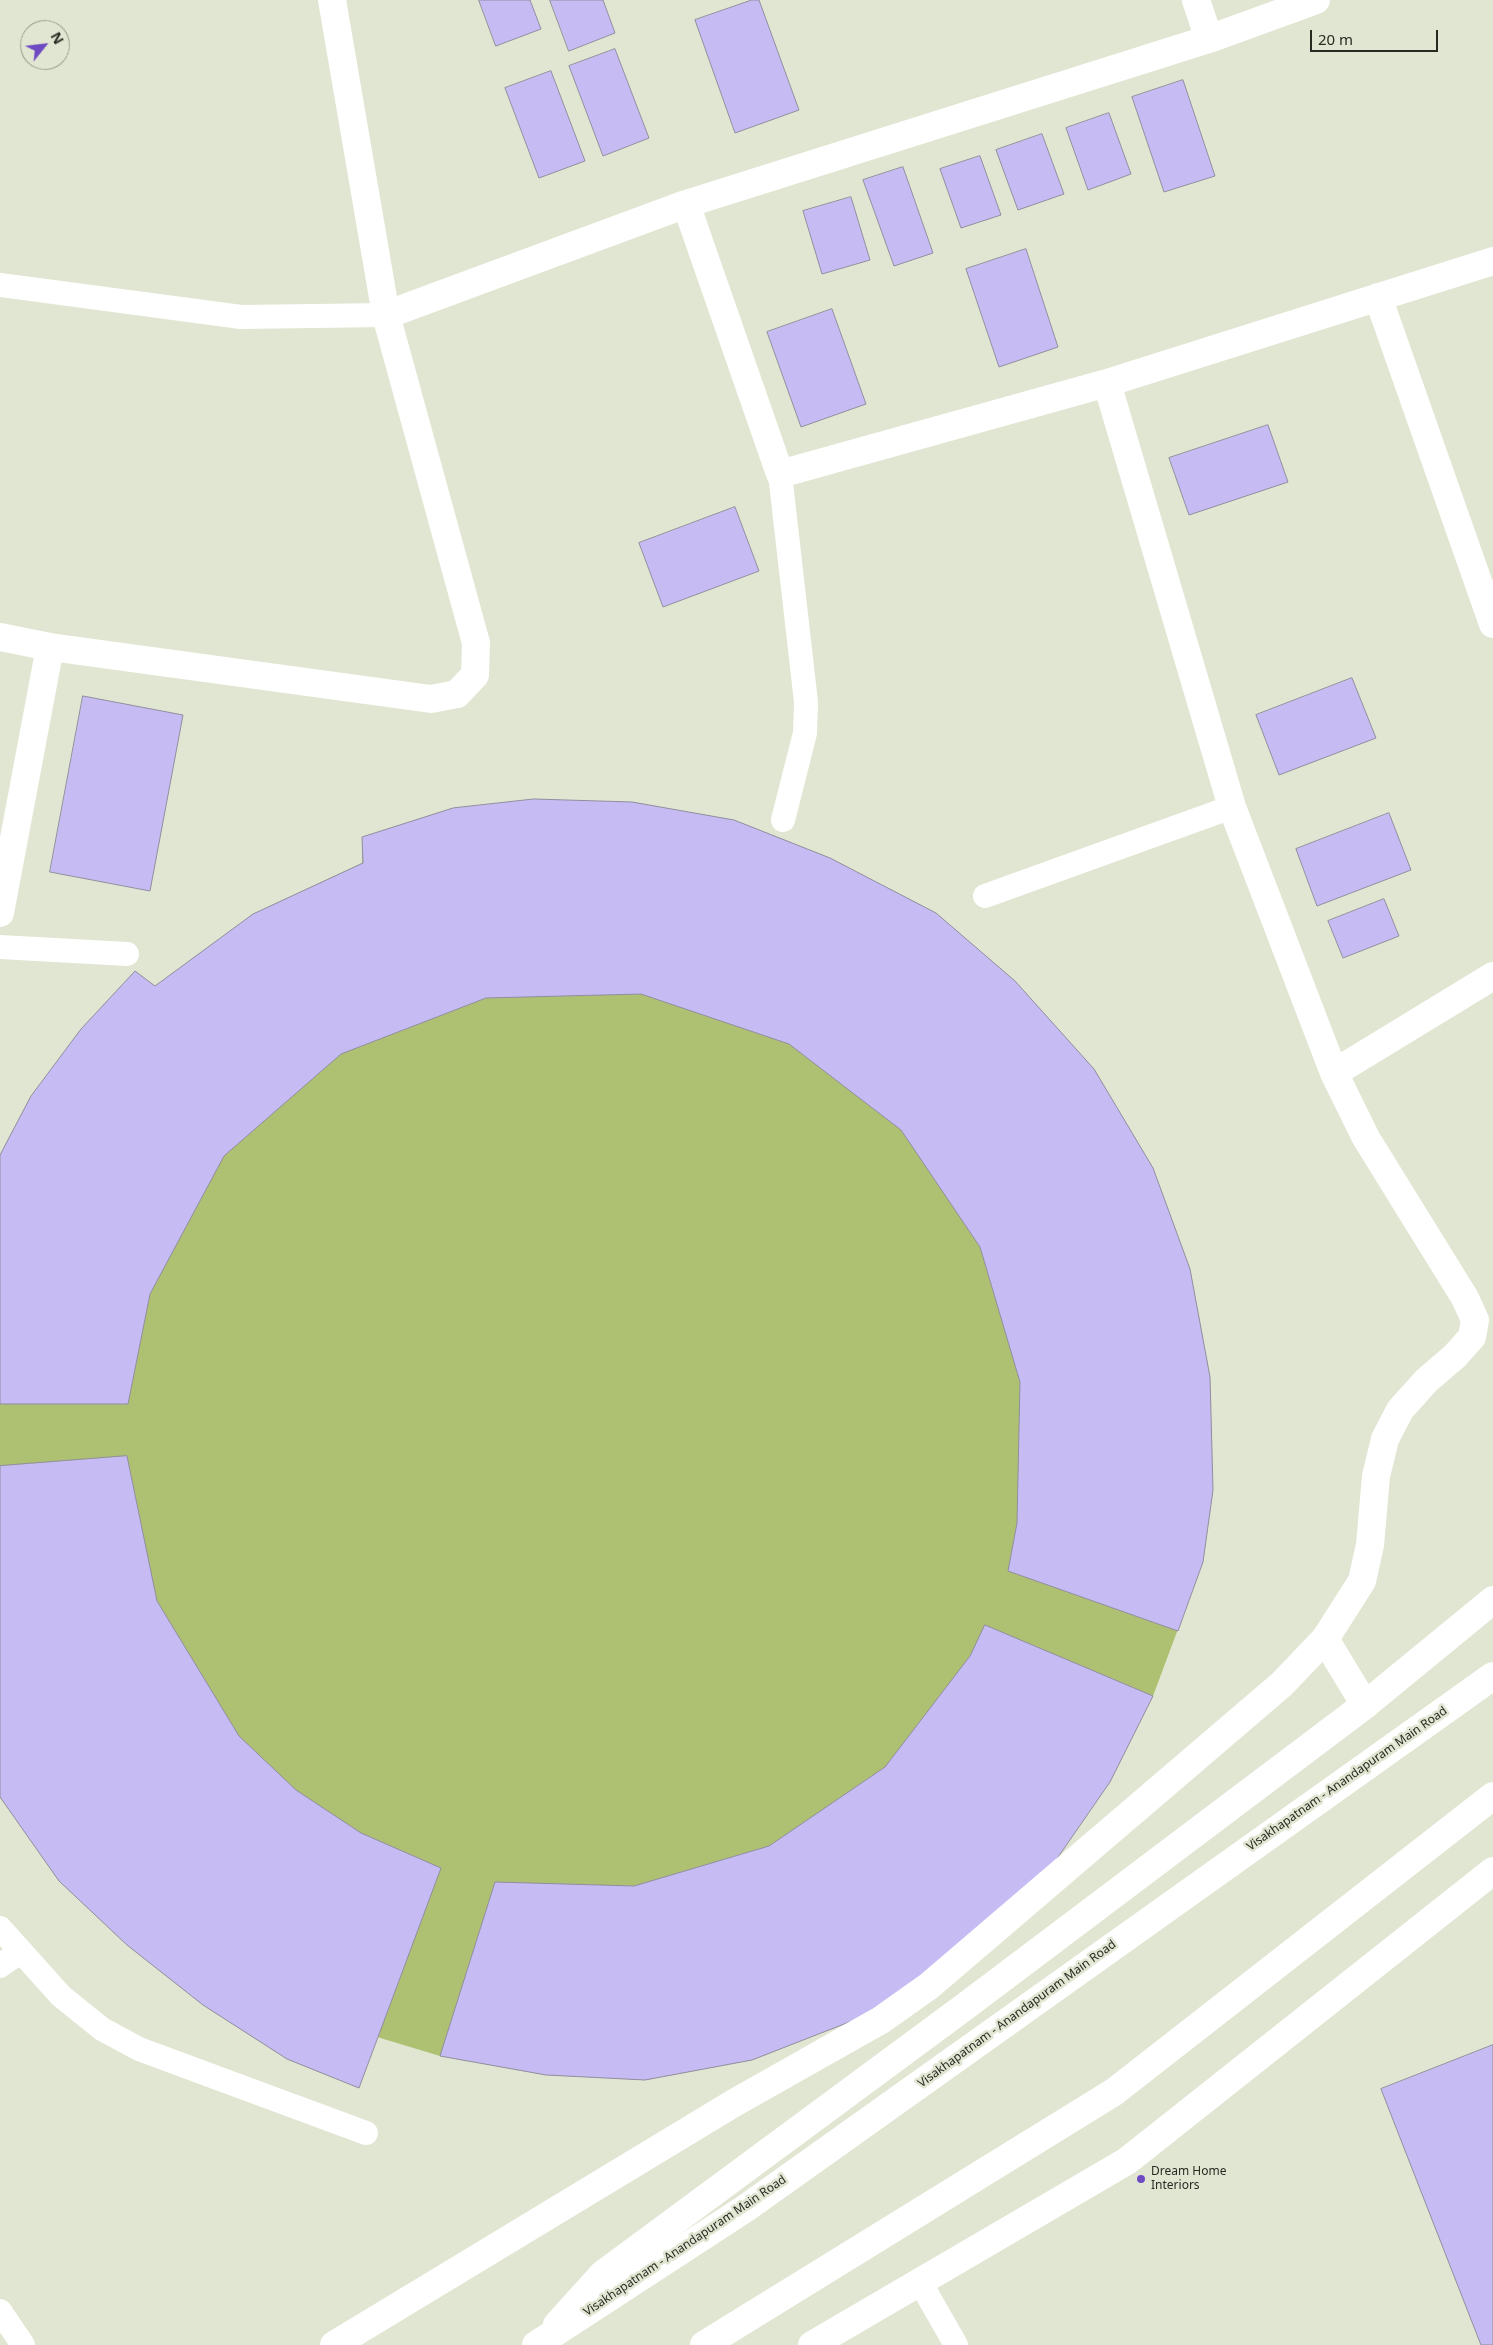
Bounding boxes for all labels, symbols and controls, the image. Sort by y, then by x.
north arrow [20,20,70,70]
scale bar [1313,20,1440,52]
text: N [47,28,69,48]
text: 20 m [1318,29,1353,49]
street label: Visakhapatnam - Anandapuram Main Road [1244,1704,1450,1854]
street label: Visakhapatnam - Anandapuram Main Road [915,1937,1119,2091]
place label: Dream Home Interiors [1151,2165,1226,2193]
street label: Visakhapatnam - Anandapuram Main Road [581,2173,789,2319]
marker: Dream Home Interiors [1135,2173,1147,2185]

